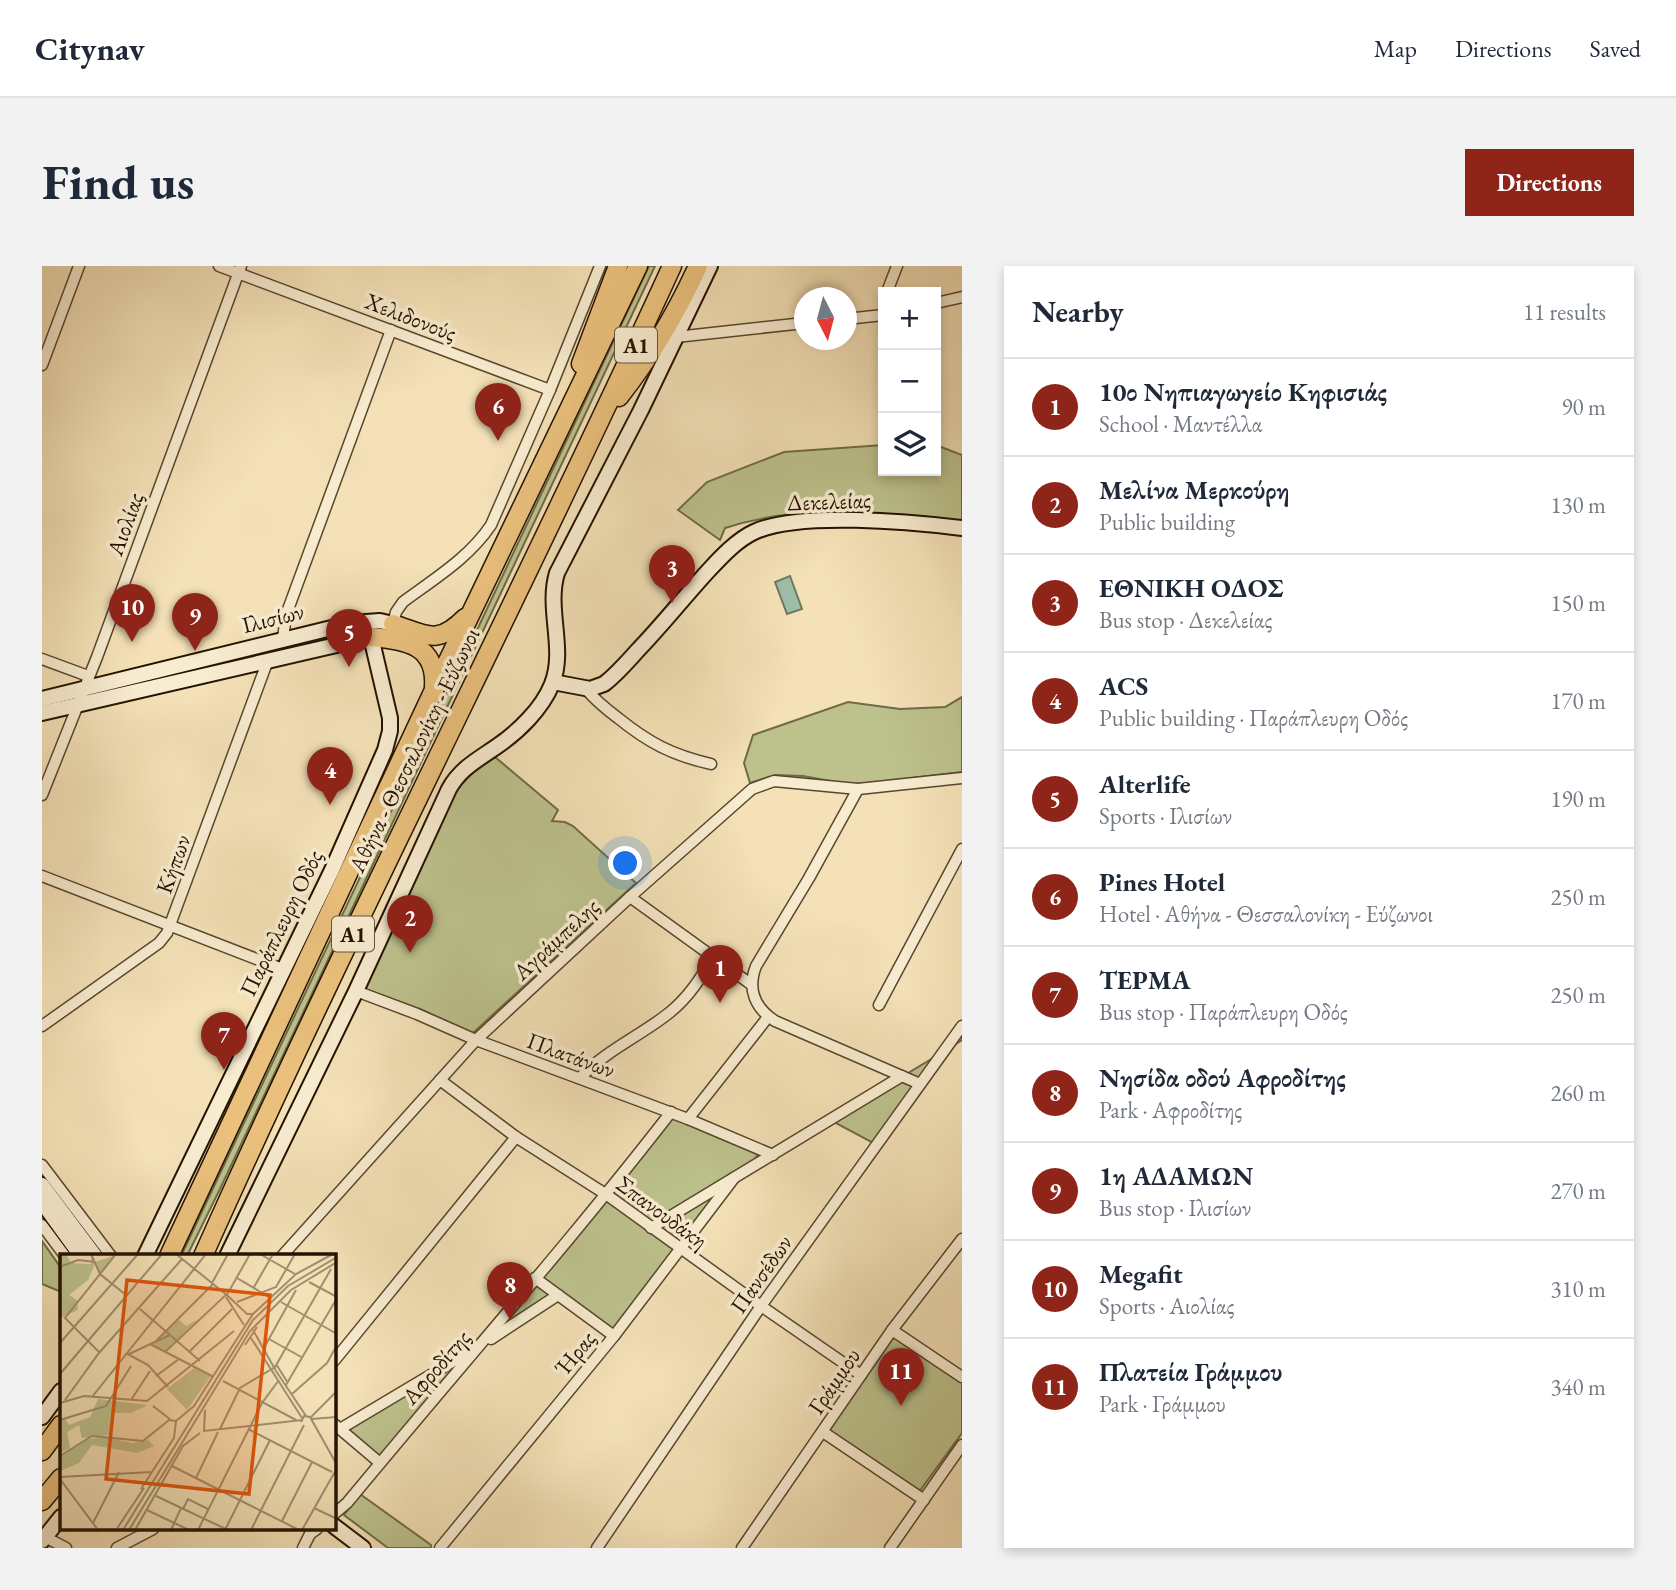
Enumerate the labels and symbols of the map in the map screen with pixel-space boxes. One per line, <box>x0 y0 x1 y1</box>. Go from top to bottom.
street label: Χελιδονούς <box>360 286 461 348</box>
north arrow <box>794 287 857 350</box>
road number: Α1 <box>615 328 657 362</box>
pin: 6 <box>475 383 521 441</box>
street label: Δεκελείας <box>787 485 872 517</box>
street label: Αιολίας <box>99 488 150 561</box>
pin: 3 <box>649 545 695 603</box>
pin: 10 <box>109 584 155 642</box>
pin: 9 <box>172 593 218 651</box>
street label: Ιλισίων <box>239 596 307 640</box>
pin: 5 <box>326 609 372 667</box>
street label: Αθήνα - Θεσσαλονίκη - Εύζωνοι <box>341 623 486 878</box>
pin: 4 <box>307 747 353 805</box>
street label: Κήπων <box>149 830 197 898</box>
street label: Παράπλευρη Οδός <box>233 845 329 1001</box>
your location <box>608 846 642 880</box>
street label: Αγράμπελης <box>506 891 606 987</box>
pin: 2 <box>387 895 433 953</box>
road number: Α1 <box>332 916 374 952</box>
pin: 1 <box>697 945 743 1003</box>
pin: 7 <box>201 1012 247 1070</box>
street label: Πλατάνων <box>523 1025 619 1085</box>
street label: Σπανουδάκη <box>610 1169 714 1255</box>
street label: Πανσέδων <box>723 1229 799 1319</box>
inset map <box>60 1254 336 1530</box>
pin: 8 <box>487 1262 533 1320</box>
street label: Αφροδίτης <box>394 1323 477 1412</box>
street label: Ήρας <box>548 1324 602 1382</box>
street label: Γράμμου <box>801 1342 867 1420</box>
pin: 11 <box>878 1348 924 1406</box>

